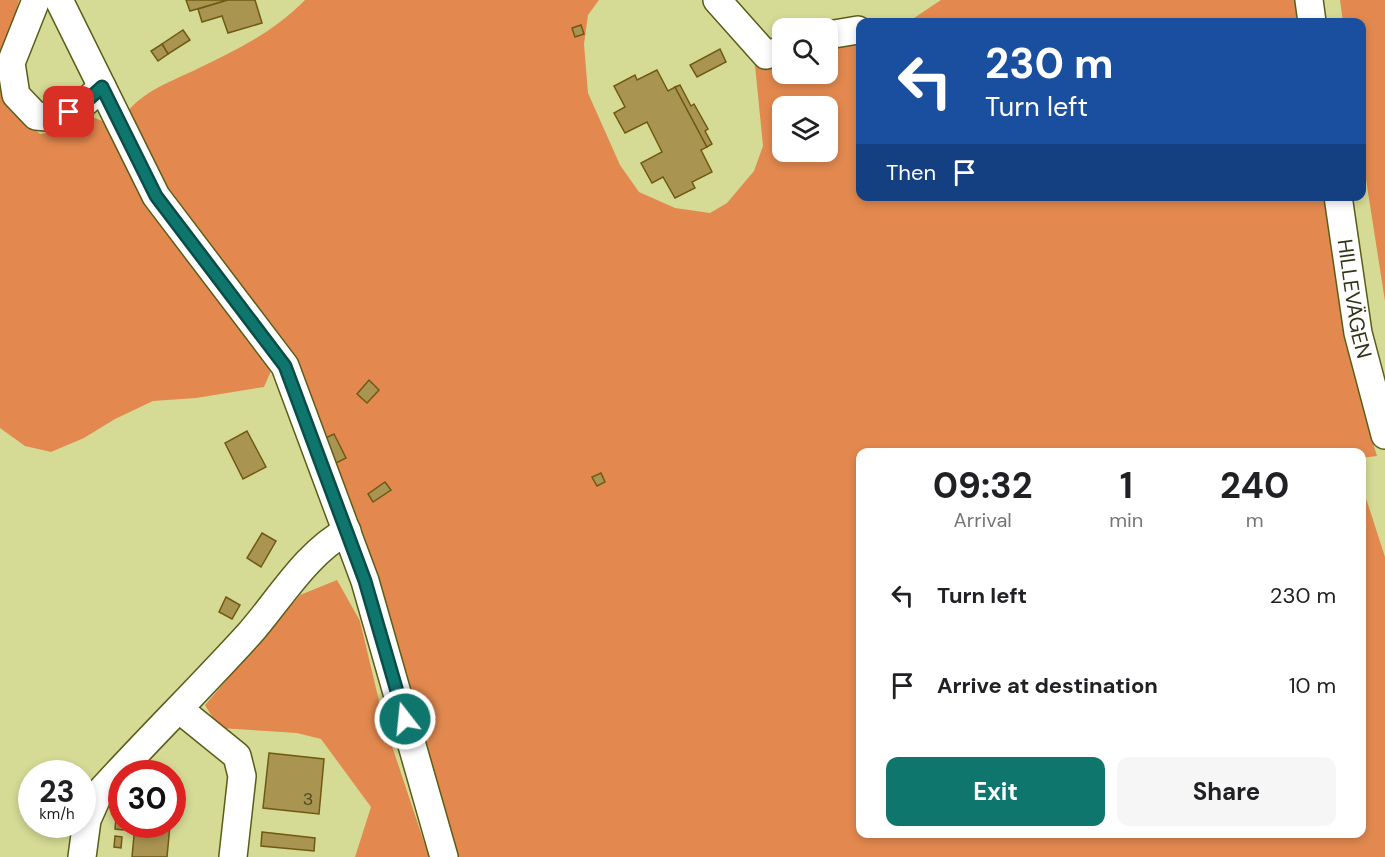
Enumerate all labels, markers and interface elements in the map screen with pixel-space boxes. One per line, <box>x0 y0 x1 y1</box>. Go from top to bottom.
map controls <box>772 18 838 162</box>
button: search <box>772 18 838 84</box>
text: 230 m <box>985 36 1114 91</box>
icon: left <box>886 42 964 120</box>
pin <box>43 86 94 137</box>
text: Turn left <box>985 89 1088 124</box>
icon: arrive <box>52 95 85 128</box>
button: layers <box>772 96 838 162</box>
icon: arrive <box>948 156 981 189</box>
text: Then <box>886 158 936 187</box>
street label: HILLEVÄGEN <box>1330 237 1378 362</box>
text: 09:32 <box>933 462 1033 509</box>
text: 1 <box>1120 462 1133 509</box>
text: 240 <box>1220 462 1289 509</box>
text: Arrival <box>953 507 1012 533</box>
text: min <box>1109 507 1143 533</box>
text: m <box>1246 507 1264 533</box>
icon: left <box>886 579 919 612</box>
text: Turn left <box>937 581 1027 610</box>
text: 230 m <box>1270 581 1336 610</box>
icon: arrive <box>886 669 919 702</box>
text: Arrive at destination <box>937 671 1158 700</box>
text: 10 m <box>1289 671 1336 700</box>
position arrow <box>373 687 437 751</box>
button: Exit <box>886 757 1105 826</box>
button: Share <box>1117 757 1336 826</box>
speed limit sign: 30 <box>108 760 186 838</box>
text: 23 <box>39 772 75 811</box>
house number: 3 <box>303 787 313 811</box>
text: km/h <box>39 804 75 824</box>

